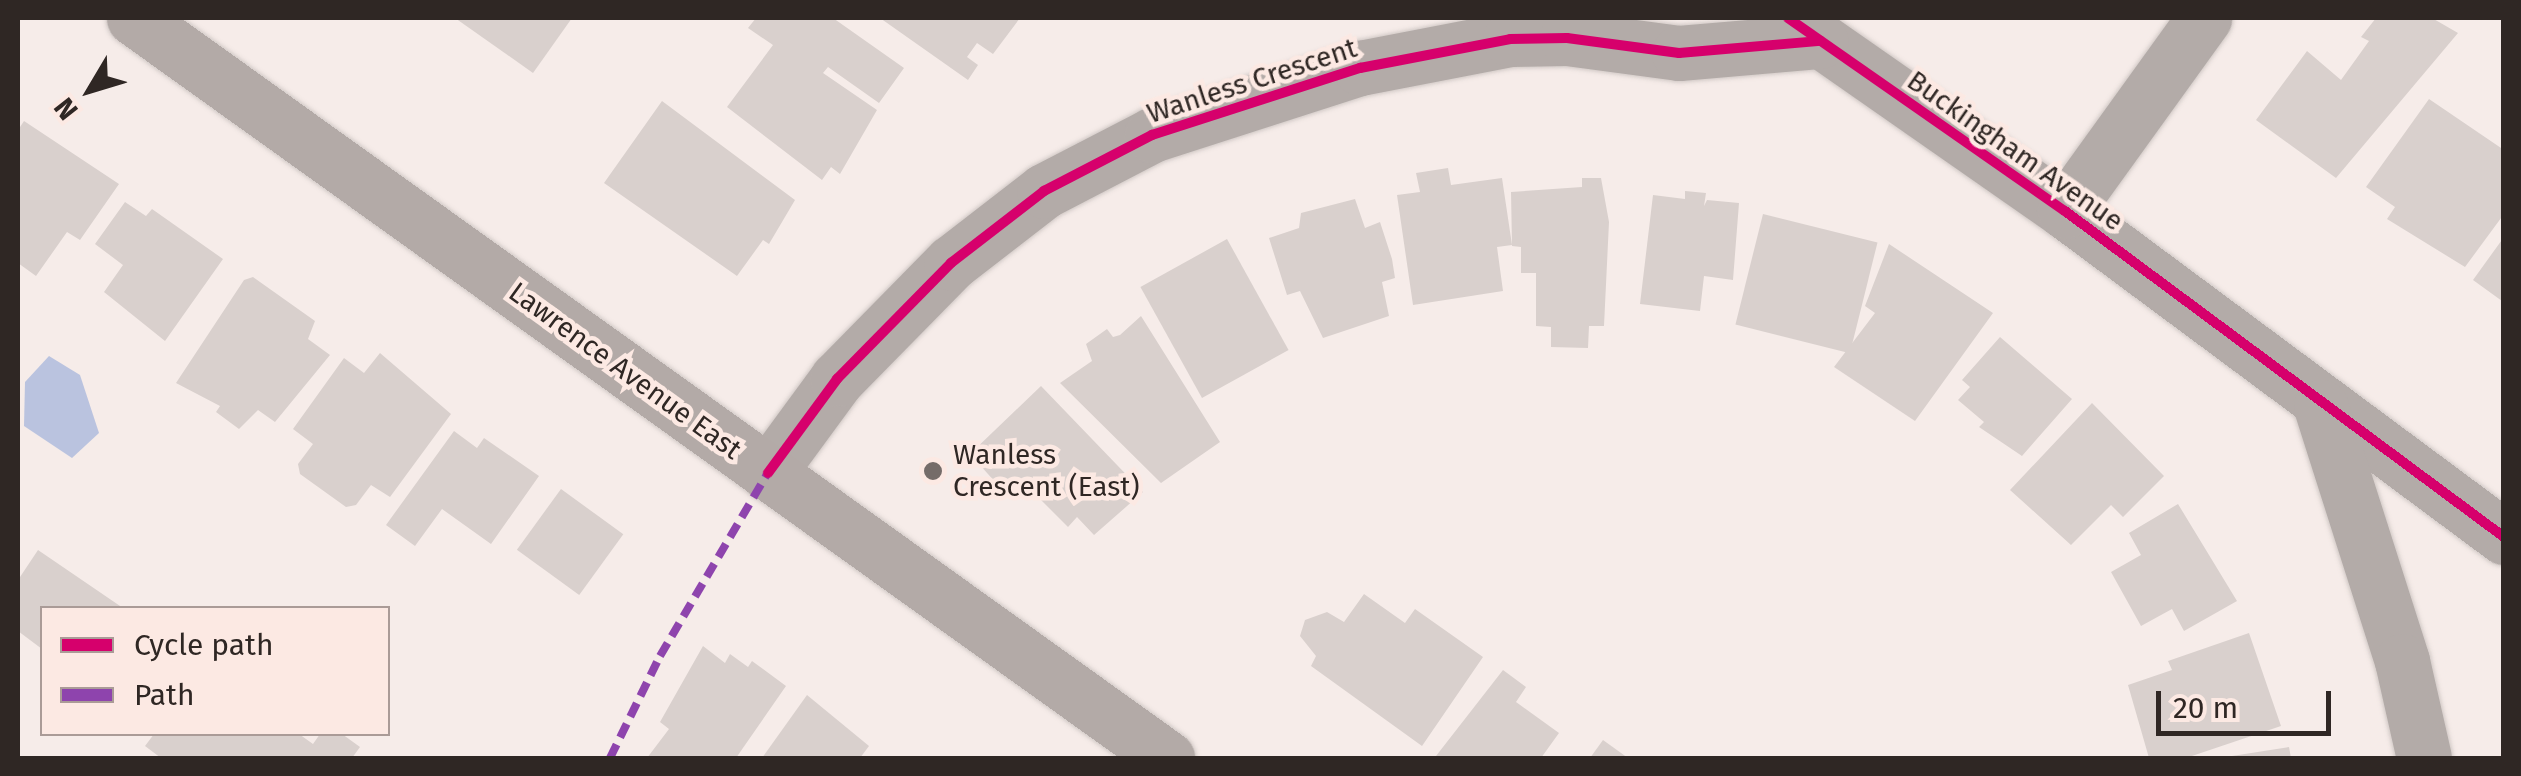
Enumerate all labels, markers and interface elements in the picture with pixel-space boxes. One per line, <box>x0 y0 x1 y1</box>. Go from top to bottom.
street label: Wanless Crescent <box>1143 31 1361 131</box>
north arrow <box>40 40 140 140</box>
street label: Buckingham Avenue <box>1901 64 2129 238</box>
text: N <box>47 91 85 126</box>
street label: Lawrence Avenue East <box>502 275 748 467</box>
place label: Wanless Crescent (East) <box>953 438 1140 504</box>
marker: Wanless Crescent (East) <box>922 460 944 482</box>
legend <box>40 606 390 736</box>
text: Cycle path <box>134 627 273 663</box>
scale bar <box>2161 671 2336 733</box>
text: Path <box>134 677 195 713</box>
text: 20 m <box>2173 690 2238 726</box>

